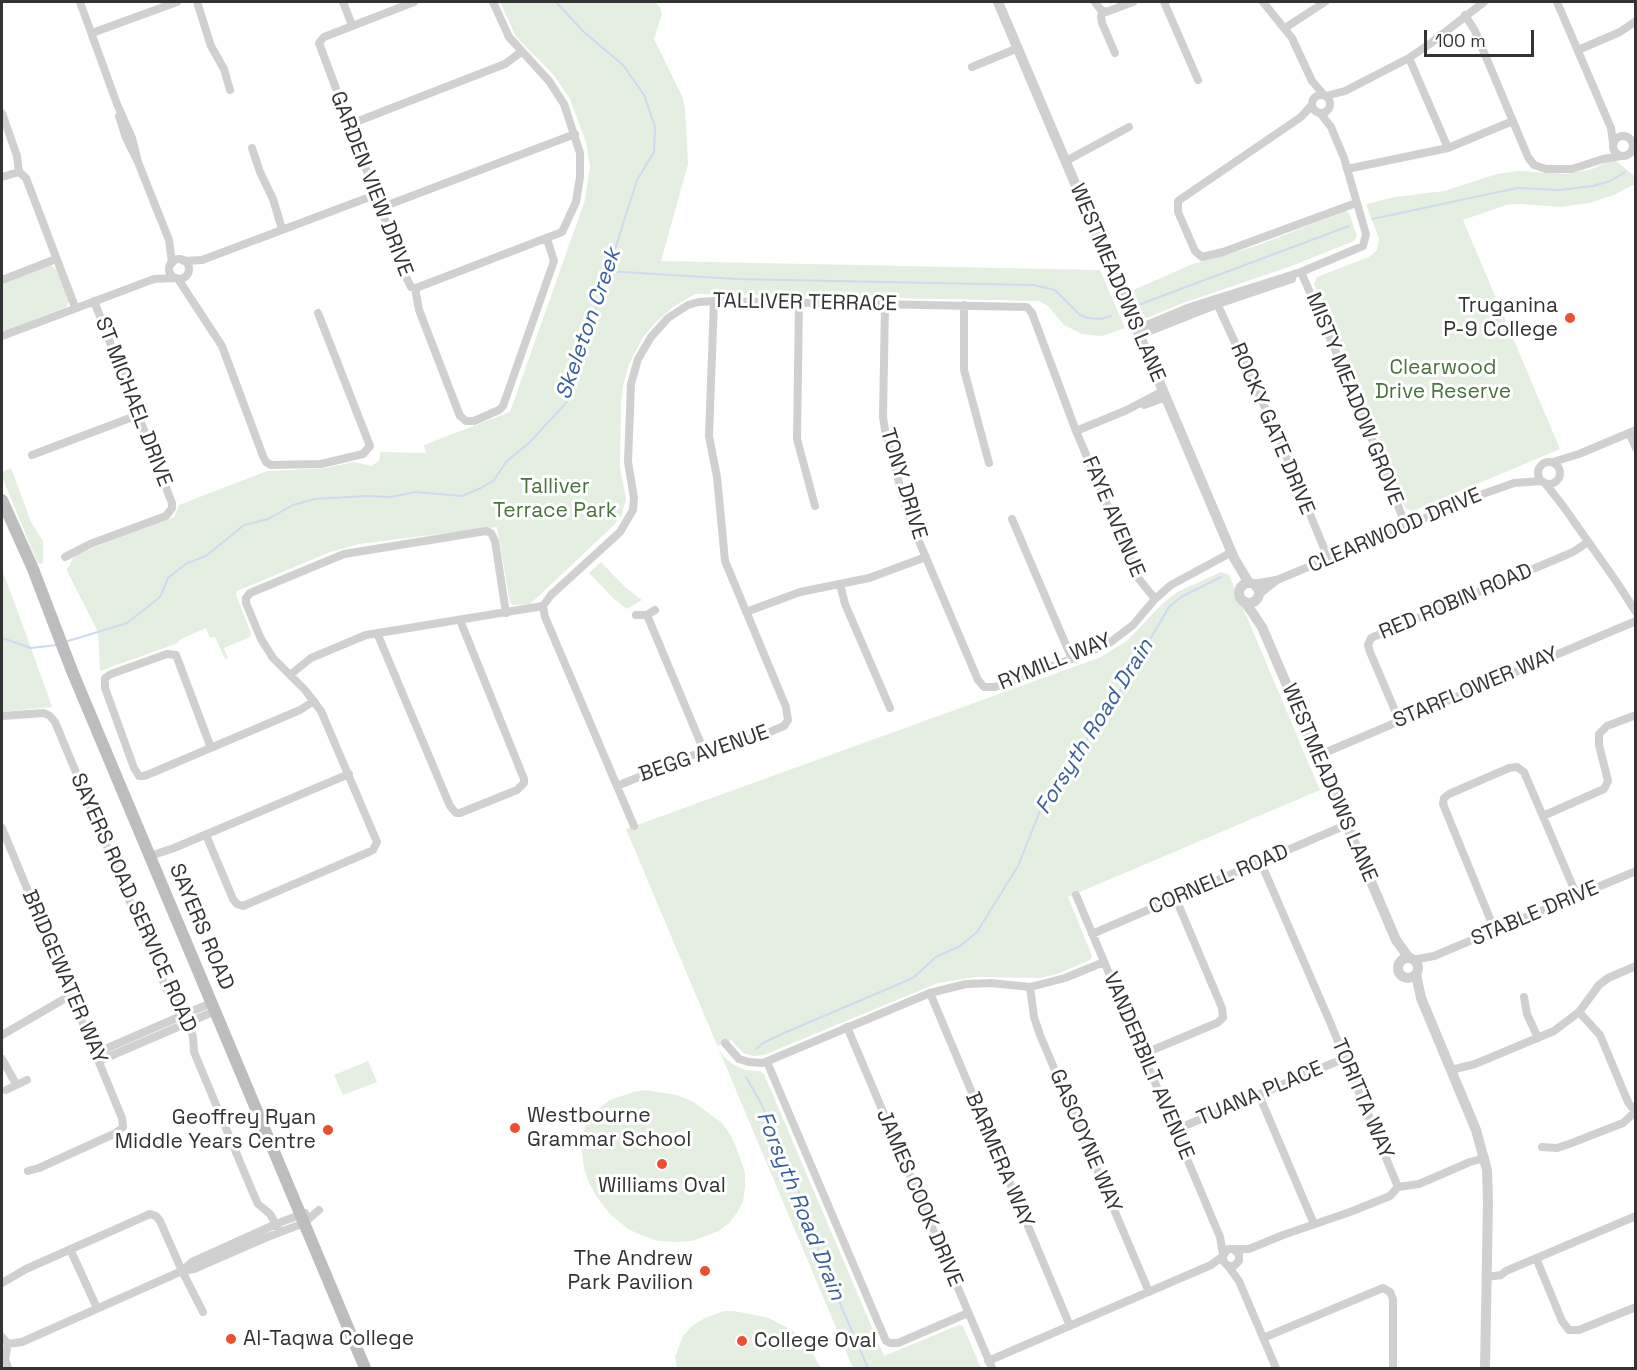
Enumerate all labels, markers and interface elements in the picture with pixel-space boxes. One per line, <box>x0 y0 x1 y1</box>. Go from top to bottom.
scale bar <box>1427 18 1536 56</box>
text: 100 m <box>1435 29 1486 52</box>
street label: GARDEN VIEW DRIVE <box>324 88 418 280</box>
street label: WESTMEADOWS LANE <box>1064 180 1170 386</box>
water label: Skeleton Creek <box>551 245 627 403</box>
street label: TALLIVER TERRACE <box>713 289 897 317</box>
street label: MISTY MEADOW GROVE <box>1300 289 1408 509</box>
place label: Truganina P-9 College <box>1443 293 1558 343</box>
marker: Truganina P-9 College <box>1563 311 1577 325</box>
street label: ST MICHAEL DRIVE <box>89 314 177 490</box>
street label: ROCKY GATE DRIVE <box>1224 339 1320 519</box>
park label: Clearwood Drive Reserve <box>1375 355 1511 405</box>
street label: TONY DRIVE <box>874 425 932 543</box>
street label: FAYE AVENUE <box>1076 453 1150 581</box>
park label: Talliver Terrace Park <box>493 474 617 524</box>
street label: CLEARWOOD DRIVE <box>1305 483 1485 579</box>
street label: RED ROBIN ROAD <box>1376 558 1536 646</box>
street label: RYMILL WAY <box>995 628 1115 696</box>
water label: Forsyth Road Drain <box>1030 635 1160 819</box>
street label: STARFLOWER WAY <box>1390 642 1562 734</box>
street label: WESTMEADOWS LANE <box>1276 680 1382 886</box>
street label: BEGG AVENUE <box>636 720 772 788</box>
street label: SAYERS ROAD SERVICE ROAD <box>64 770 202 1036</box>
street label: CORNELL ROAD <box>1145 839 1293 921</box>
street label: SAYERS ROAD <box>163 860 239 994</box>
street label: STABLE DRIVE <box>1468 876 1602 952</box>
street label: BRIDGEWATER WAY <box>16 886 112 1068</box>
street label: VANDERBILT AVENUE <box>1097 969 1199 1163</box>
street label: TORITTA WAY <box>1325 1035 1399 1163</box>
street label: TUANA PLACE <box>1193 1056 1327 1132</box>
street label: GASCOYNE WAY <box>1043 1066 1127 1216</box>
street label: BARMERA WAY <box>959 1089 1039 1231</box>
place label: Westbourne Grammar School <box>527 1103 691 1153</box>
place label: Geoffrey Ryan Middle Years Centre <box>115 1105 316 1155</box>
street label: JAMES COOK DRIVE <box>870 1106 968 1290</box>
water label: Forsyth Road Drain <box>750 1108 850 1304</box>
marker: Westbourne Grammar School <box>508 1121 522 1135</box>
marker: Geoffrey Ryan Middle Years Centre <box>321 1123 335 1137</box>
marker: Williams Oval <box>655 1157 669 1171</box>
place label: Williams Oval <box>598 1173 726 1199</box>
place label: The Andrew Park Pavilion <box>567 1246 693 1296</box>
marker: The Andrew Park Pavilion <box>698 1264 712 1278</box>
place label: Al-Taqwa College <box>243 1326 414 1352</box>
place label: College Oval <box>754 1328 877 1354</box>
marker: Al-Taqwa College <box>224 1332 238 1346</box>
marker: College Oval <box>735 1334 749 1348</box>

